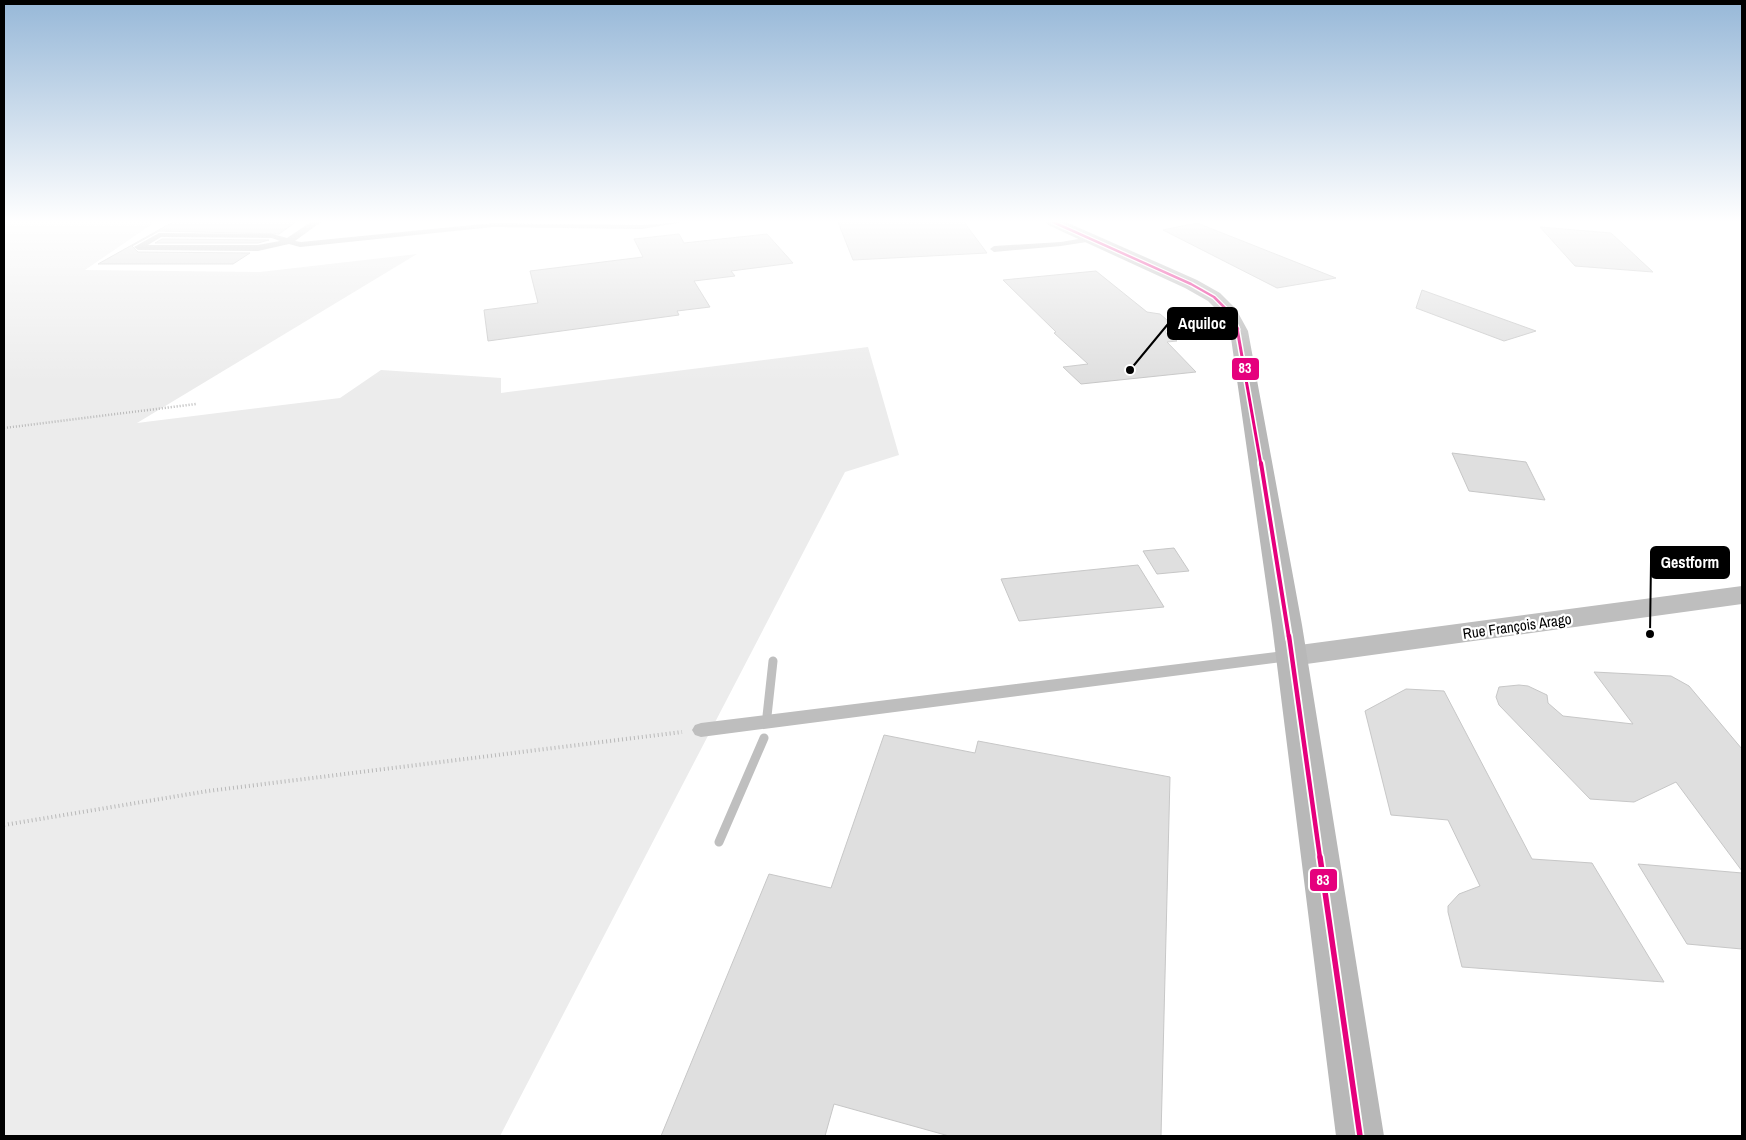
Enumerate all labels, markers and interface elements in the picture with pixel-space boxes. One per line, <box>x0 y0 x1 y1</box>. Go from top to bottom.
callout: Aquiloc <box>1168 308 1237 339</box>
text: Aquiloc <box>1178 312 1226 334</box>
line badge: 83 <box>1231 357 1260 381</box>
text: 83 <box>1239 359 1251 377</box>
callout: Gestform <box>1651 547 1729 578</box>
text: Gestform <box>1661 551 1719 573</box>
street label: Rue François Arago <box>1461 608 1573 644</box>
line badge: 83 <box>1309 868 1338 892</box>
text: 83 <box>1317 871 1329 889</box>

